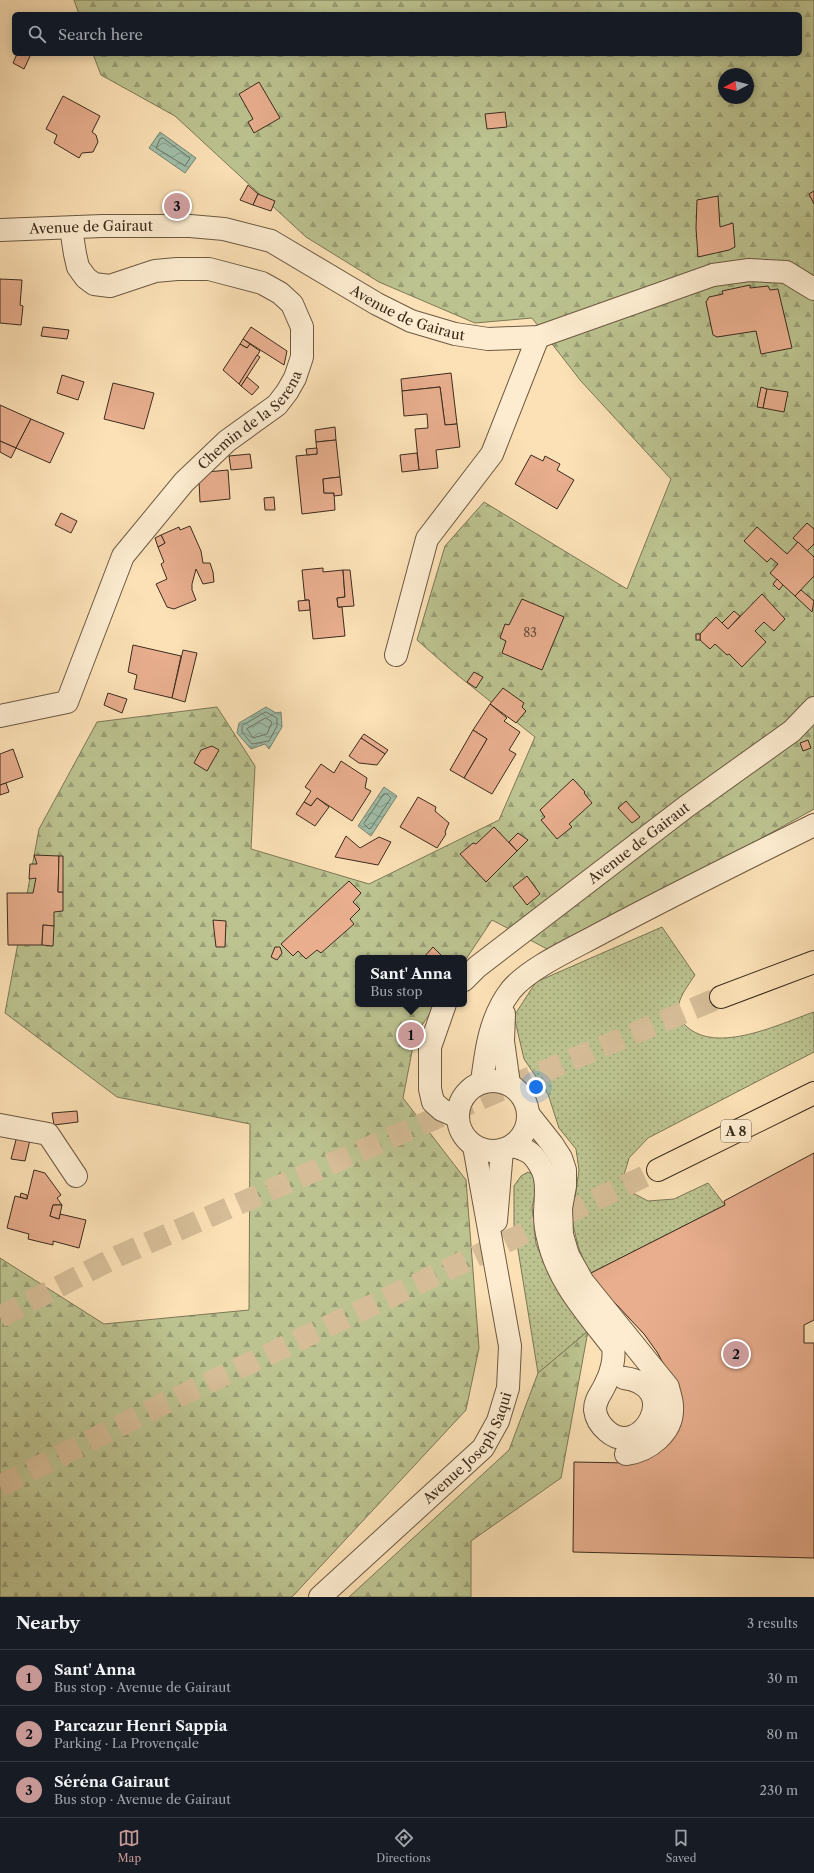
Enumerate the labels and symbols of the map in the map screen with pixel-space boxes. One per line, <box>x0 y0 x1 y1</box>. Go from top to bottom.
north arrow <box>718 68 754 104</box>
pin: 3 <box>164 191 190 221</box>
street label: Avenue de Gairaut <box>28 217 153 238</box>
street label: Avenue de Gairaut <box>346 281 466 344</box>
street label: Chemin de la Serena <box>194 368 306 473</box>
house number: 83 <box>523 625 537 640</box>
street label: Avenue de Gairaut <box>583 798 693 888</box>
pin: 1 <box>398 1020 424 1050</box>
your location <box>526 1077 546 1097</box>
road number: A 8 <box>721 1120 751 1142</box>
pin: 2 <box>723 1339 749 1369</box>
street label: Avenue Joseph Saqui <box>418 1390 515 1508</box>

